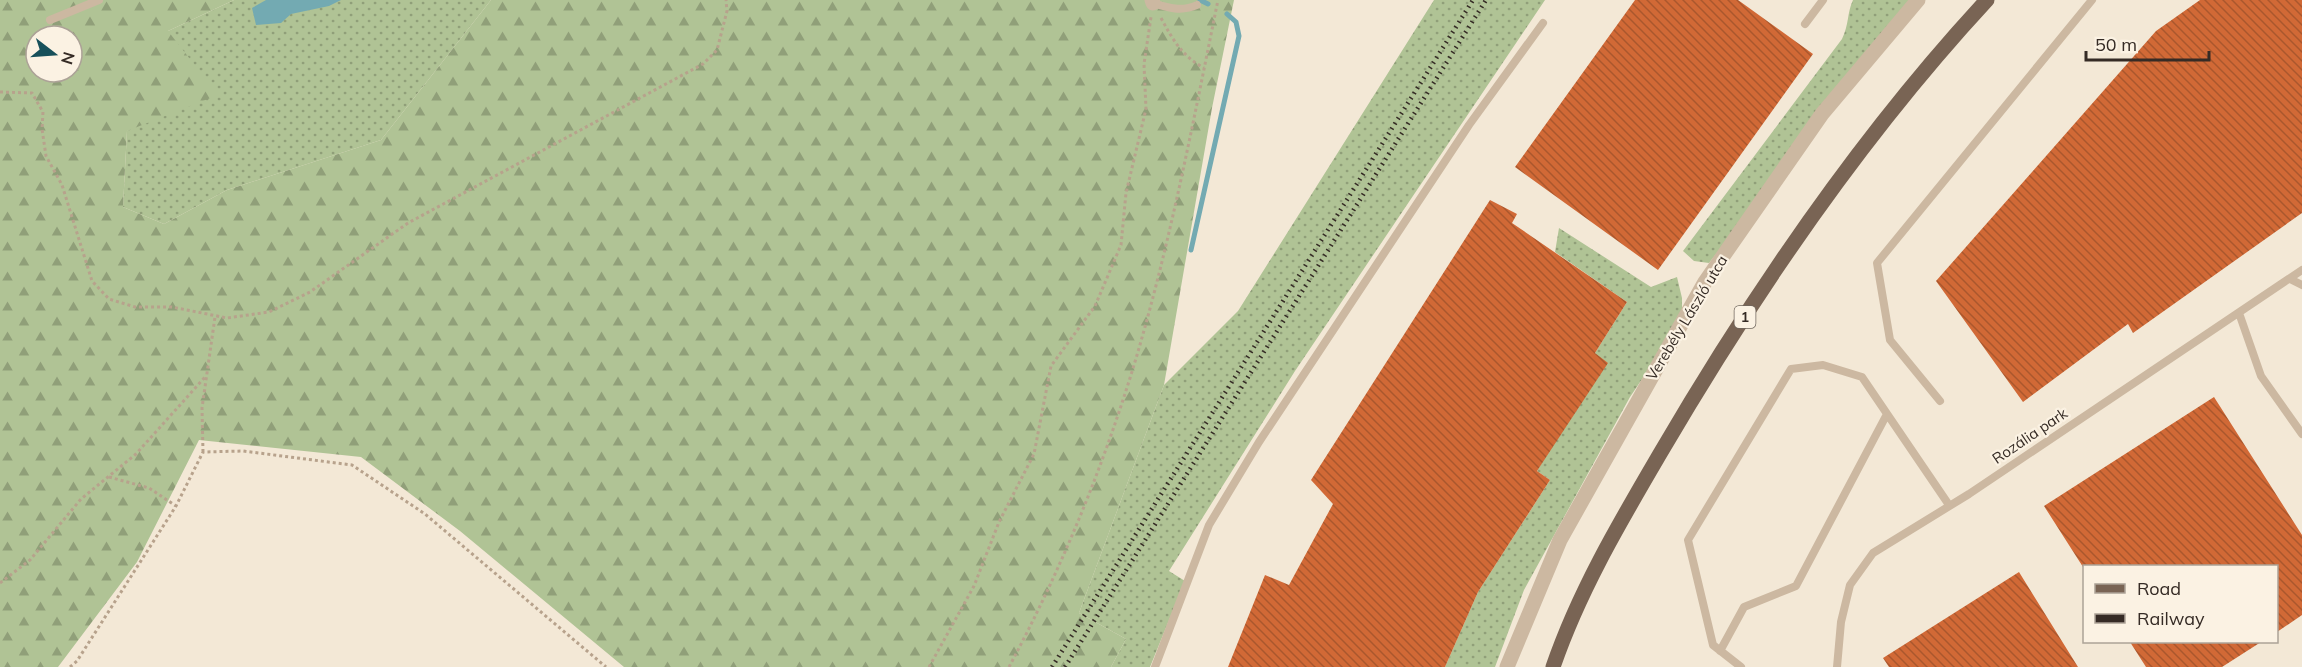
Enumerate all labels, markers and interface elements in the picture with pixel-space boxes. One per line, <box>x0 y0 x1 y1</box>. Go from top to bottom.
north arrow <box>24 24 84 84</box>
scale bar <box>2086 24 2209 62</box>
text: 50 m <box>2095 33 2137 56</box>
text: N <box>57 50 80 67</box>
street label: Verebély László utca <box>1642 252 1731 384</box>
road number: 1 <box>1734 306 1756 328</box>
street label: Rozália park <box>1988 403 2071 468</box>
legend <box>2083 565 2278 643</box>
text: Road <box>2137 577 2181 600</box>
text: Railway <box>2137 607 2205 630</box>

